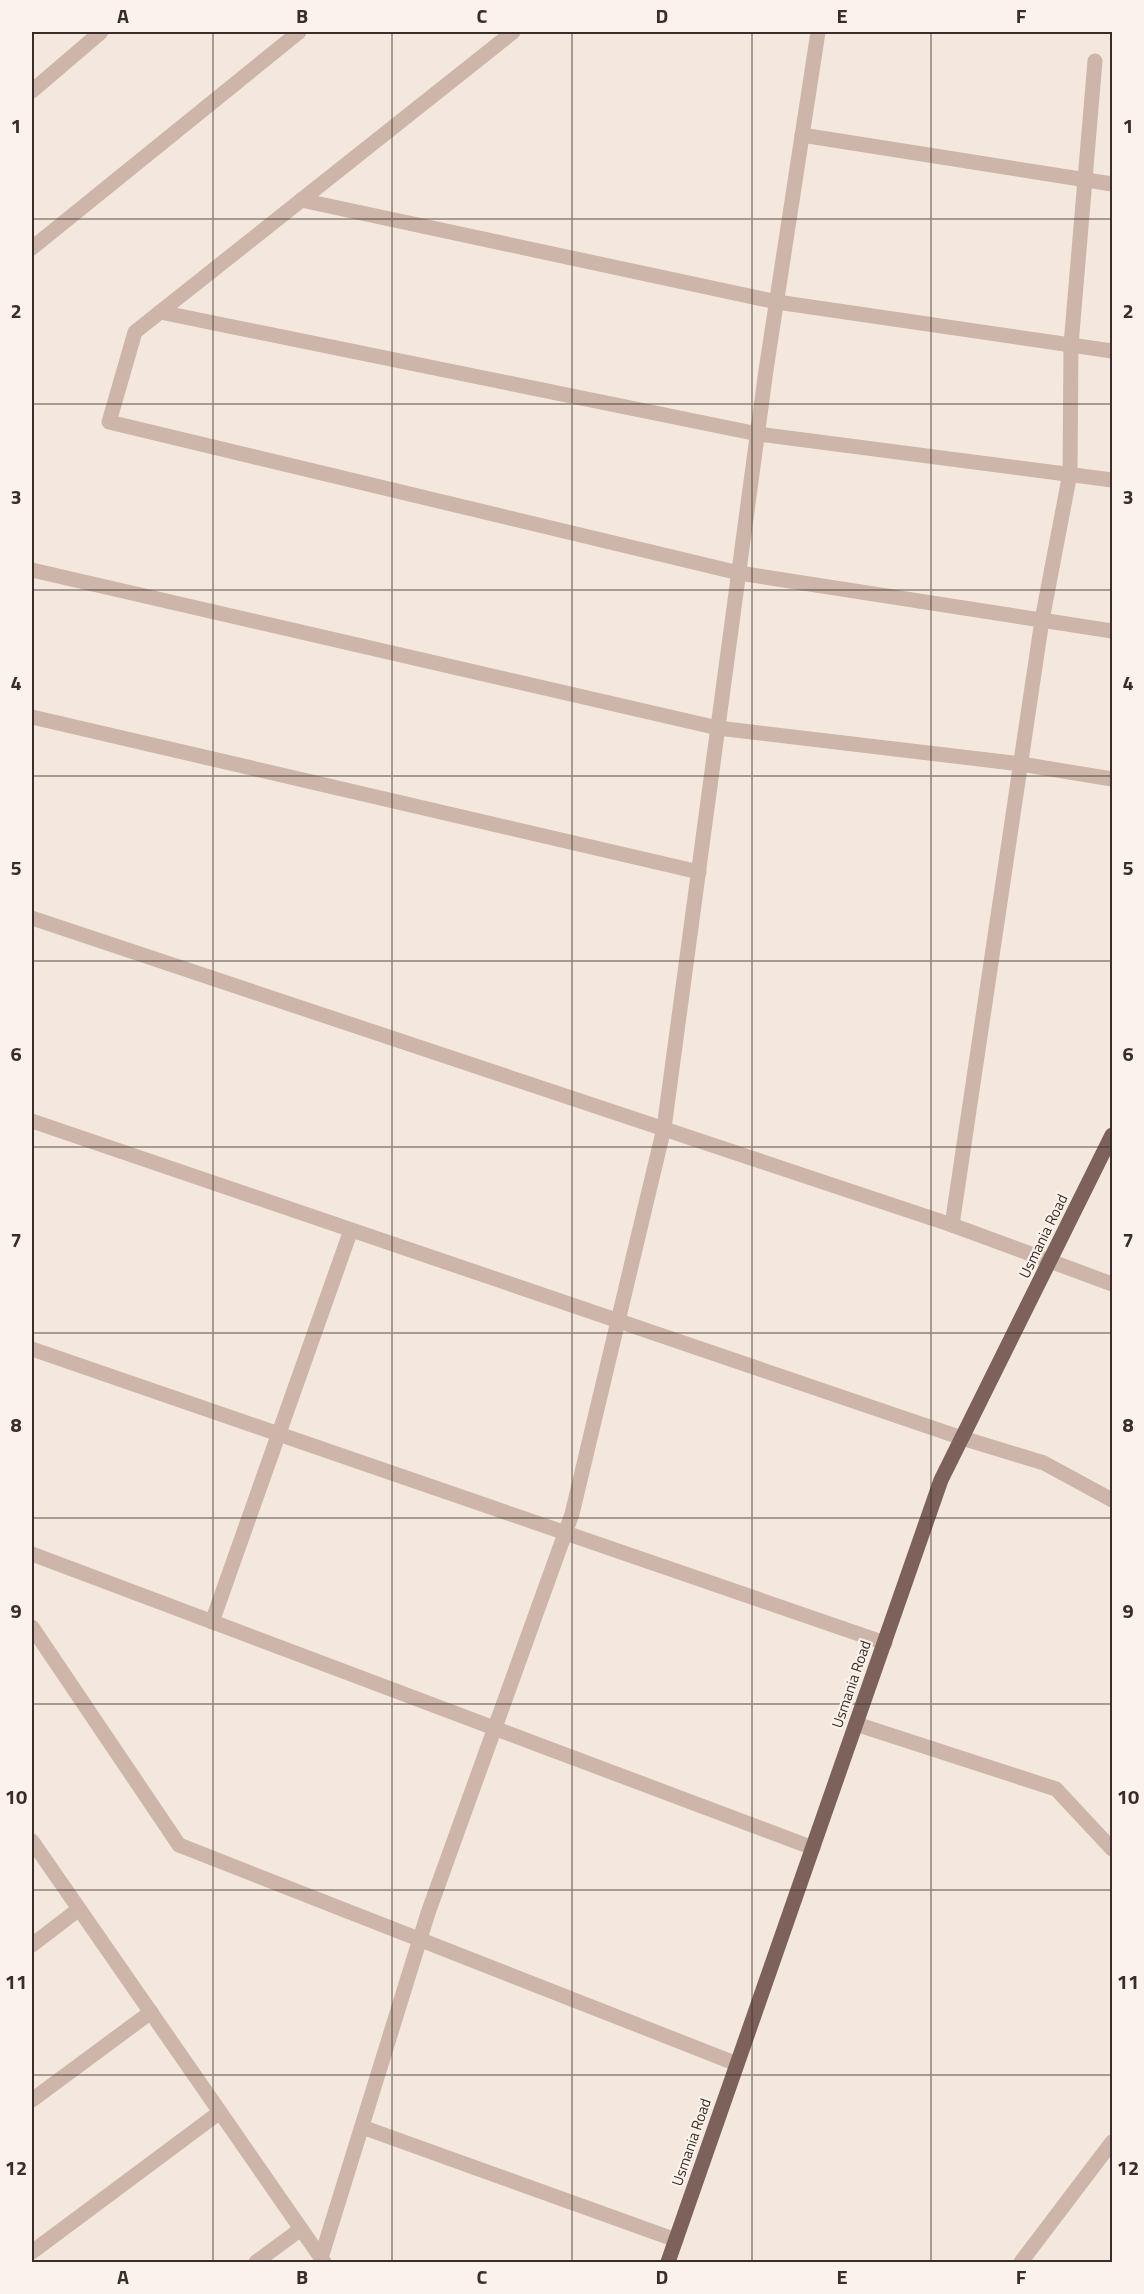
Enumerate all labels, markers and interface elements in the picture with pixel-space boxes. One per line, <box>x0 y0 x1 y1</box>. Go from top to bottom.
text: A <box>117 0 129 31</box>
text: B <box>296 0 308 31</box>
text: C <box>477 0 488 31</box>
text: D <box>656 0 668 31</box>
text: E <box>836 0 848 31</box>
text: F <box>1016 0 1027 31</box>
text: 1 <box>10 110 22 141</box>
text: 1 <box>1122 110 1134 141</box>
text: 2 <box>10 295 22 326</box>
text: 2 <box>1122 295 1134 326</box>
text: 3 <box>10 481 22 512</box>
text: 3 <box>1122 481 1134 512</box>
text: 4 <box>10 667 22 698</box>
text: 4 <box>1122 667 1134 698</box>
text: 5 <box>10 852 22 883</box>
text: 5 <box>1122 852 1134 883</box>
text: 6 <box>10 1038 22 1069</box>
text: 6 <box>1122 1038 1134 1069</box>
street label: Usmania Road <box>1013 1190 1073 1282</box>
text: 7 <box>10 1224 22 1255</box>
text: 7 <box>1122 1224 1134 1255</box>
text: 8 <box>10 1409 22 1440</box>
text: 8 <box>1122 1409 1134 1440</box>
text: 9 <box>10 1595 22 1626</box>
text: 9 <box>1122 1595 1134 1626</box>
street label: Usmania Road <box>825 1637 877 1731</box>
text: 10 <box>5 1781 27 1812</box>
text: 10 <box>1117 1781 1139 1812</box>
text: 11 <box>5 1966 27 1997</box>
text: 11 <box>1117 1966 1139 1997</box>
street label: Usmania Road <box>665 2095 717 2189</box>
text: 12 <box>5 2152 27 2183</box>
text: 12 <box>1117 2152 1139 2183</box>
text: A <box>117 2261 129 2292</box>
text: B <box>296 2261 308 2292</box>
text: C <box>477 2261 488 2292</box>
text: D <box>656 2261 668 2292</box>
text: E <box>836 2261 848 2292</box>
text: F <box>1016 2261 1027 2292</box>

